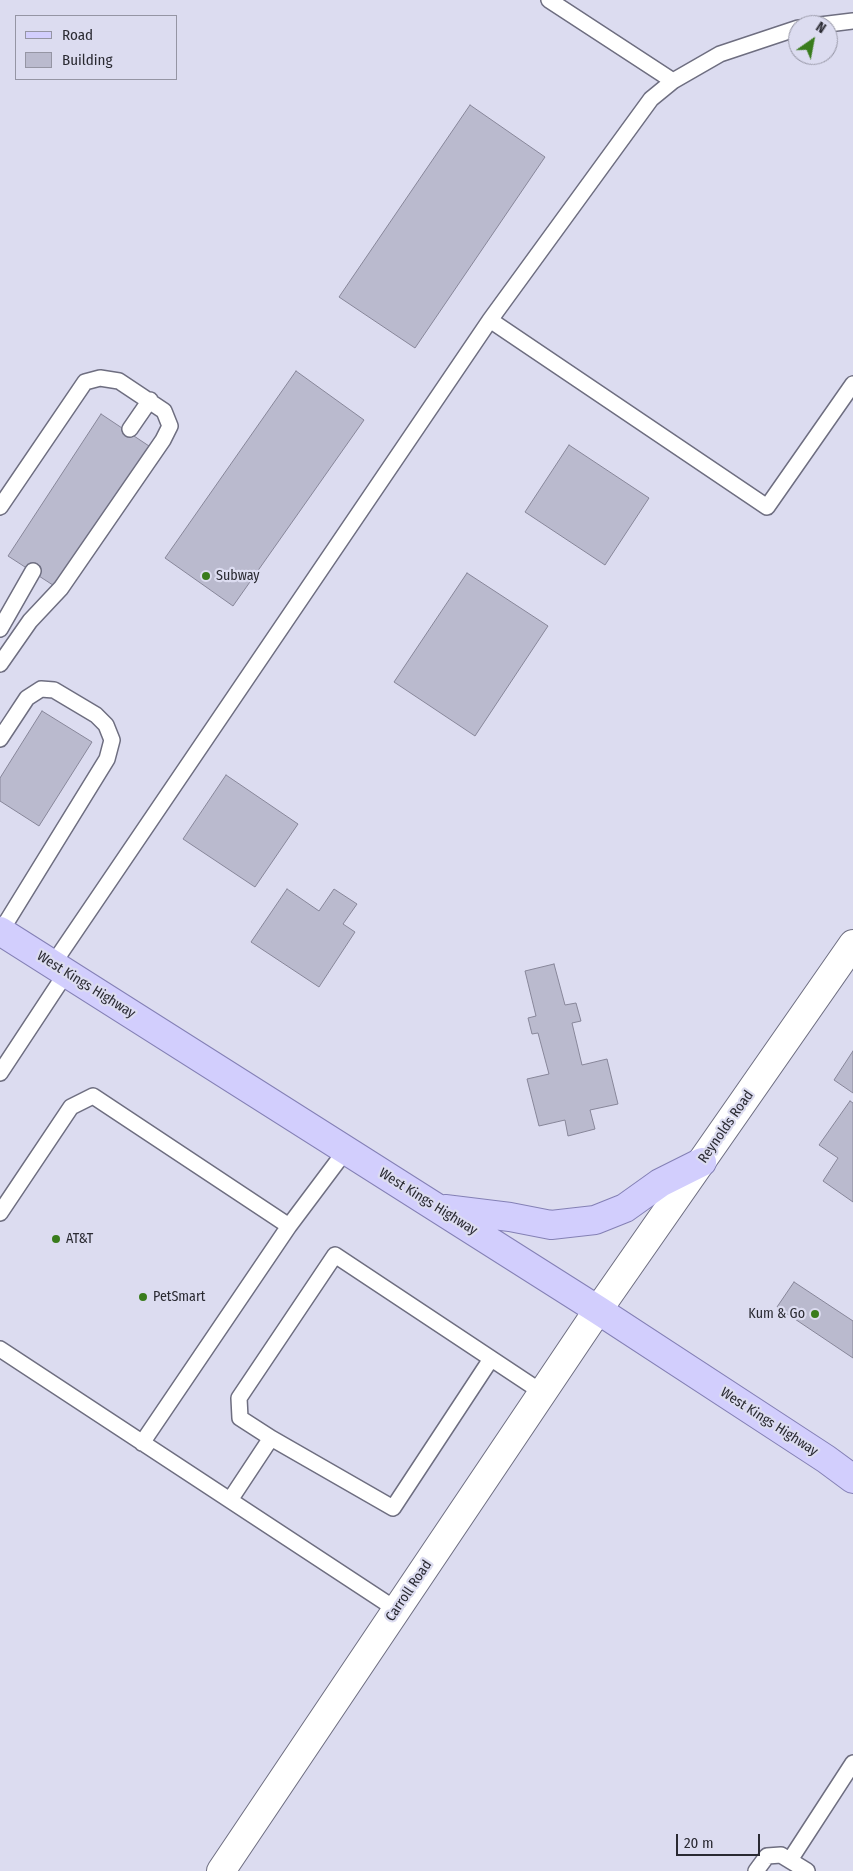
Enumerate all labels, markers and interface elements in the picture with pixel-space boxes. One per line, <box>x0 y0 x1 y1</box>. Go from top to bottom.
legend <box>15 15 178 80</box>
north arrow <box>788 15 838 65</box>
text: N <box>813 18 829 37</box>
text: Road <box>62 26 93 44</box>
text: Building <box>62 51 113 69</box>
place label: Subway <box>216 568 260 584</box>
marker: Subway <box>200 570 212 582</box>
street label: West Kings Highway <box>34 948 138 1022</box>
street label: Reynolds Road <box>695 1087 757 1167</box>
street label: West Kings Highway <box>376 1165 480 1239</box>
place label: AT&T <box>66 1231 93 1247</box>
marker: AT&T <box>50 1233 62 1245</box>
place label: PetSmart <box>153 1289 205 1305</box>
marker: PetSmart <box>137 1291 149 1303</box>
place label: Kum & Go <box>748 1306 805 1322</box>
marker: Kum & Go <box>809 1308 821 1320</box>
street label: West Kings Highway <box>717 1384 821 1460</box>
street label: Carroll Road <box>382 1557 436 1625</box>
scale bar <box>678 1824 762 1856</box>
text: 20 m <box>684 1834 714 1852</box>

